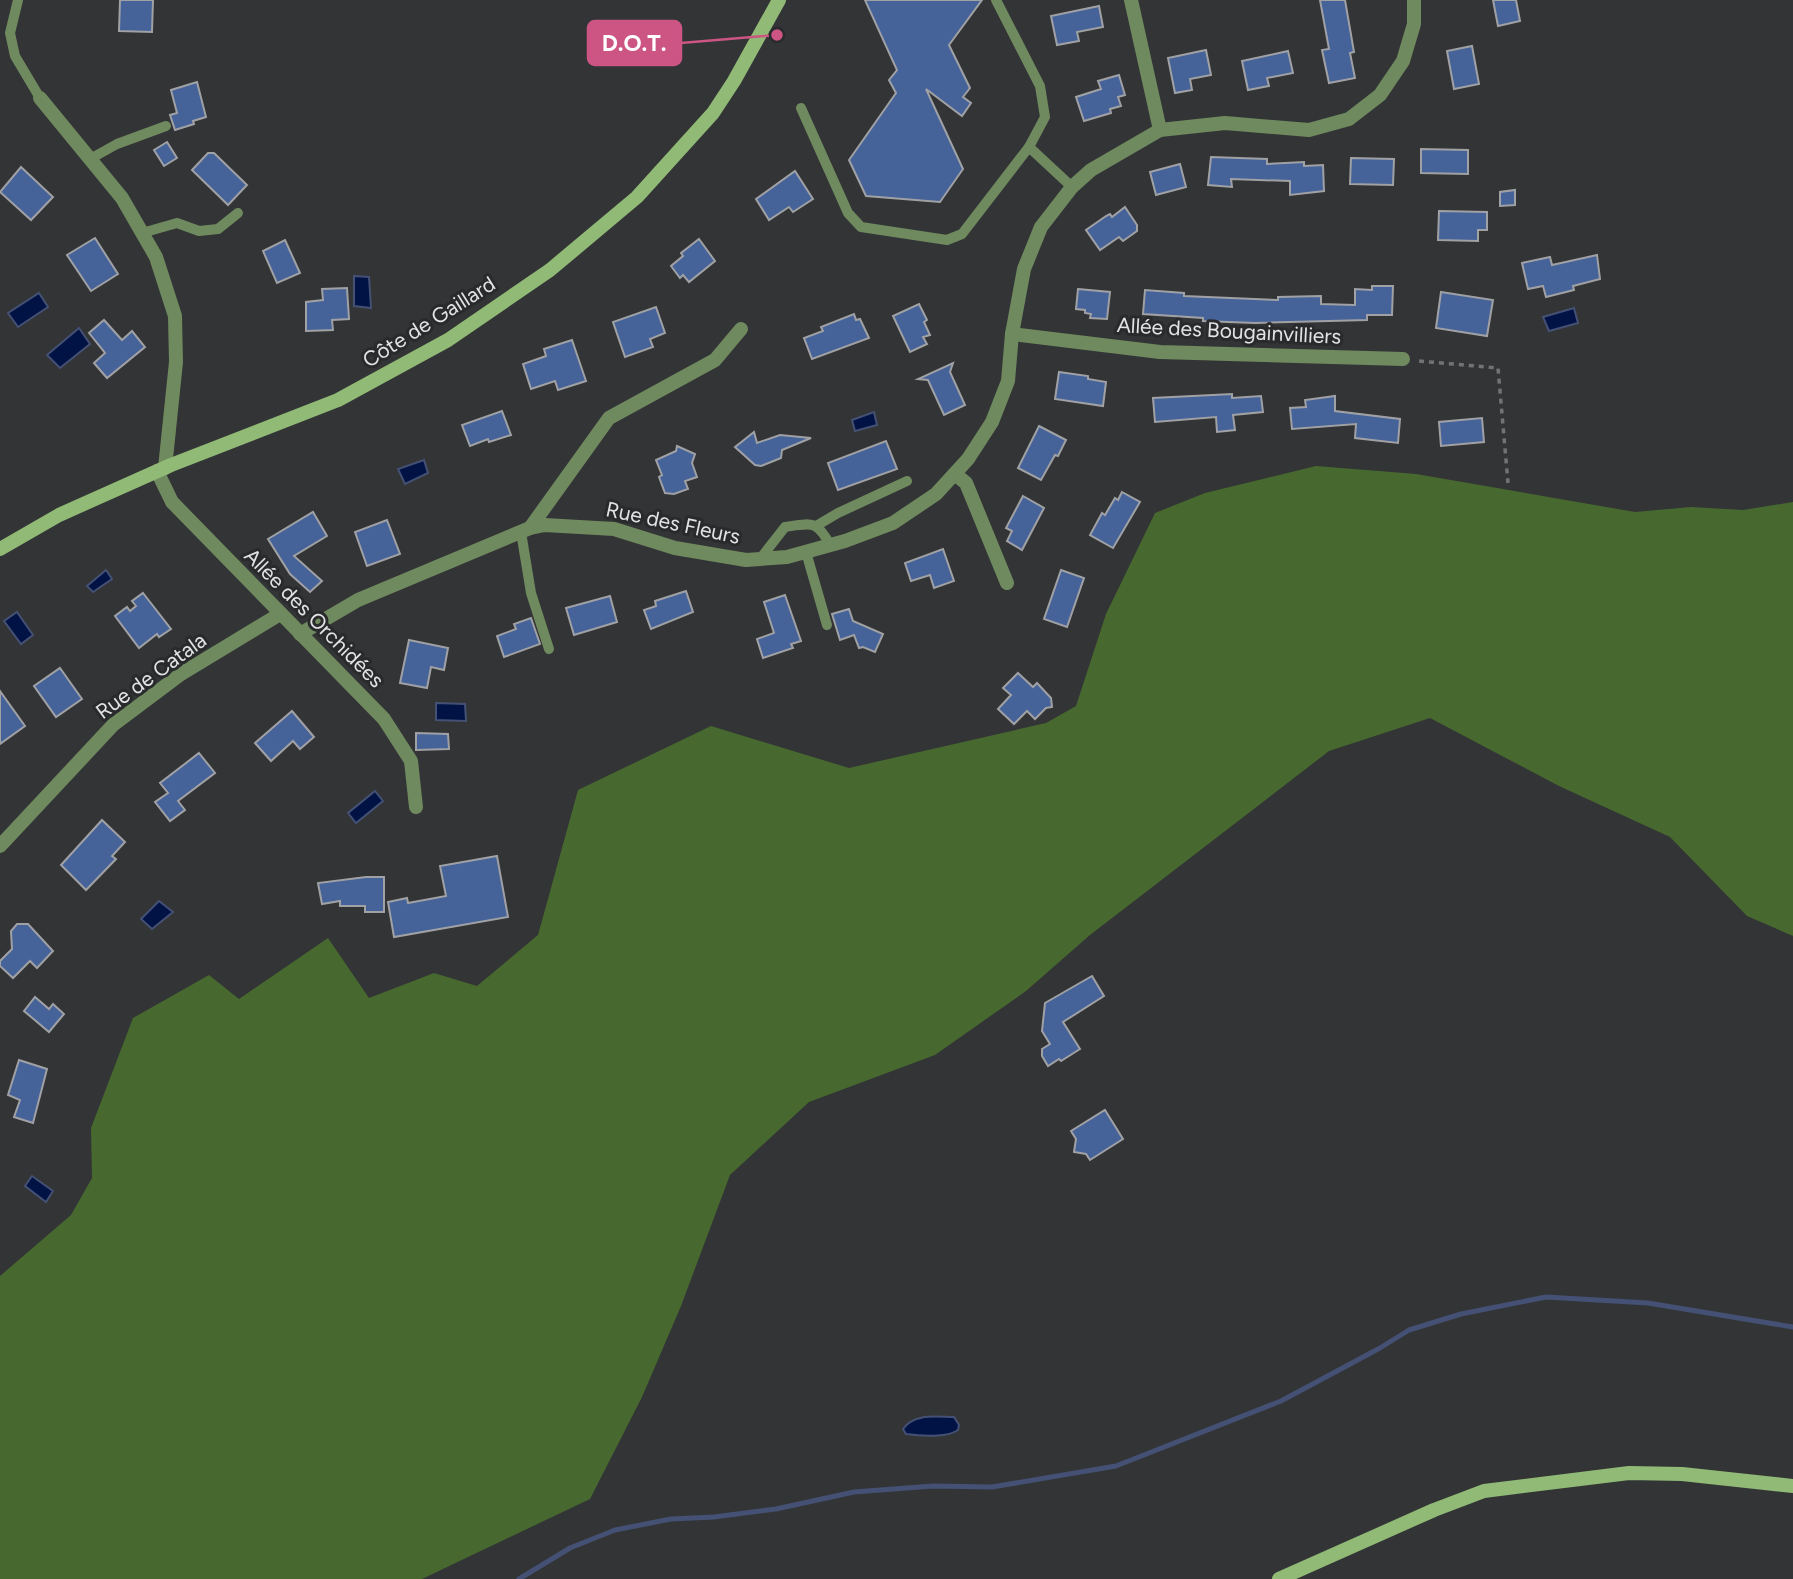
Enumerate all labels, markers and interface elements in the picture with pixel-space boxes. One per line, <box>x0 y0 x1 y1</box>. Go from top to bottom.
callout: D.O.T. <box>588 21 681 65</box>
text: D.O.T. <box>602 29 666 57</box>
street label: Côte de Gaillard <box>358 271 500 372</box>
street label: Allée des Bougainvilliers <box>1116 312 1342 349</box>
street label: Rue des Fleurs <box>604 496 742 549</box>
street label: Allée des Orchidées <box>239 543 389 693</box>
street label: Rue de Catala <box>91 627 211 724</box>

